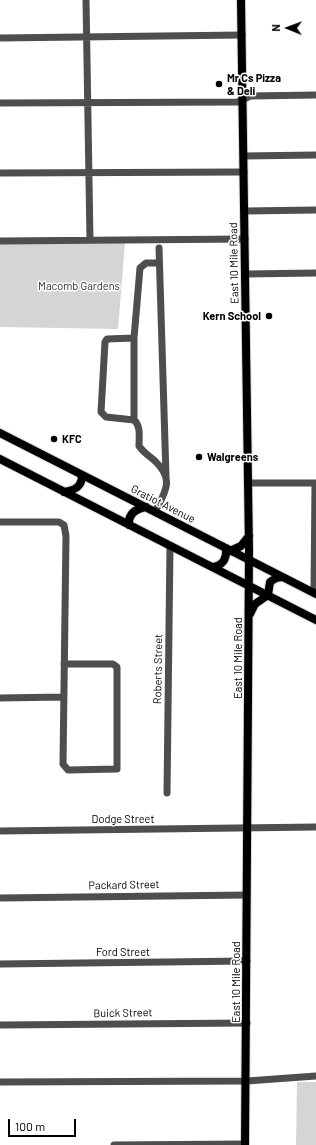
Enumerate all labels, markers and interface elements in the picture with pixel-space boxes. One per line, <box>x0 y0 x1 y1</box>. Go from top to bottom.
north arrow <box>268 8 308 48</box>
text: N <box>269 24 282 32</box>
place label: Mr Cs Pizza & Deli <box>227 71 281 97</box>
marker: Mr Cs Pizza & Deli <box>214 79 224 89</box>
street label: East 10 Mile Road <box>227 222 241 304</box>
park label: Macomb Gardens <box>38 279 120 293</box>
place label: Kern School <box>203 309 261 323</box>
marker: Kern School <box>264 311 274 321</box>
place label: KFC <box>62 432 82 446</box>
marker: KFC <box>49 434 59 444</box>
place label: Walgreens <box>207 450 258 464</box>
marker: Walgreens <box>194 452 204 462</box>
street label: Gratiot Avenue <box>129 482 197 526</box>
street label: East 10 Mile Road <box>231 617 245 699</box>
street label: Roberts Street <box>151 634 165 704</box>
street label: Dodge Street <box>92 812 154 826</box>
street label: Packard Street <box>88 878 160 892</box>
street label: East 10 Mile Road <box>229 941 243 1023</box>
street label: Ford Street <box>96 945 150 959</box>
street label: Buick Street <box>93 1006 153 1020</box>
scale bar <box>10 1111 78 1137</box>
text: 100 m <box>15 1119 45 1133</box>

